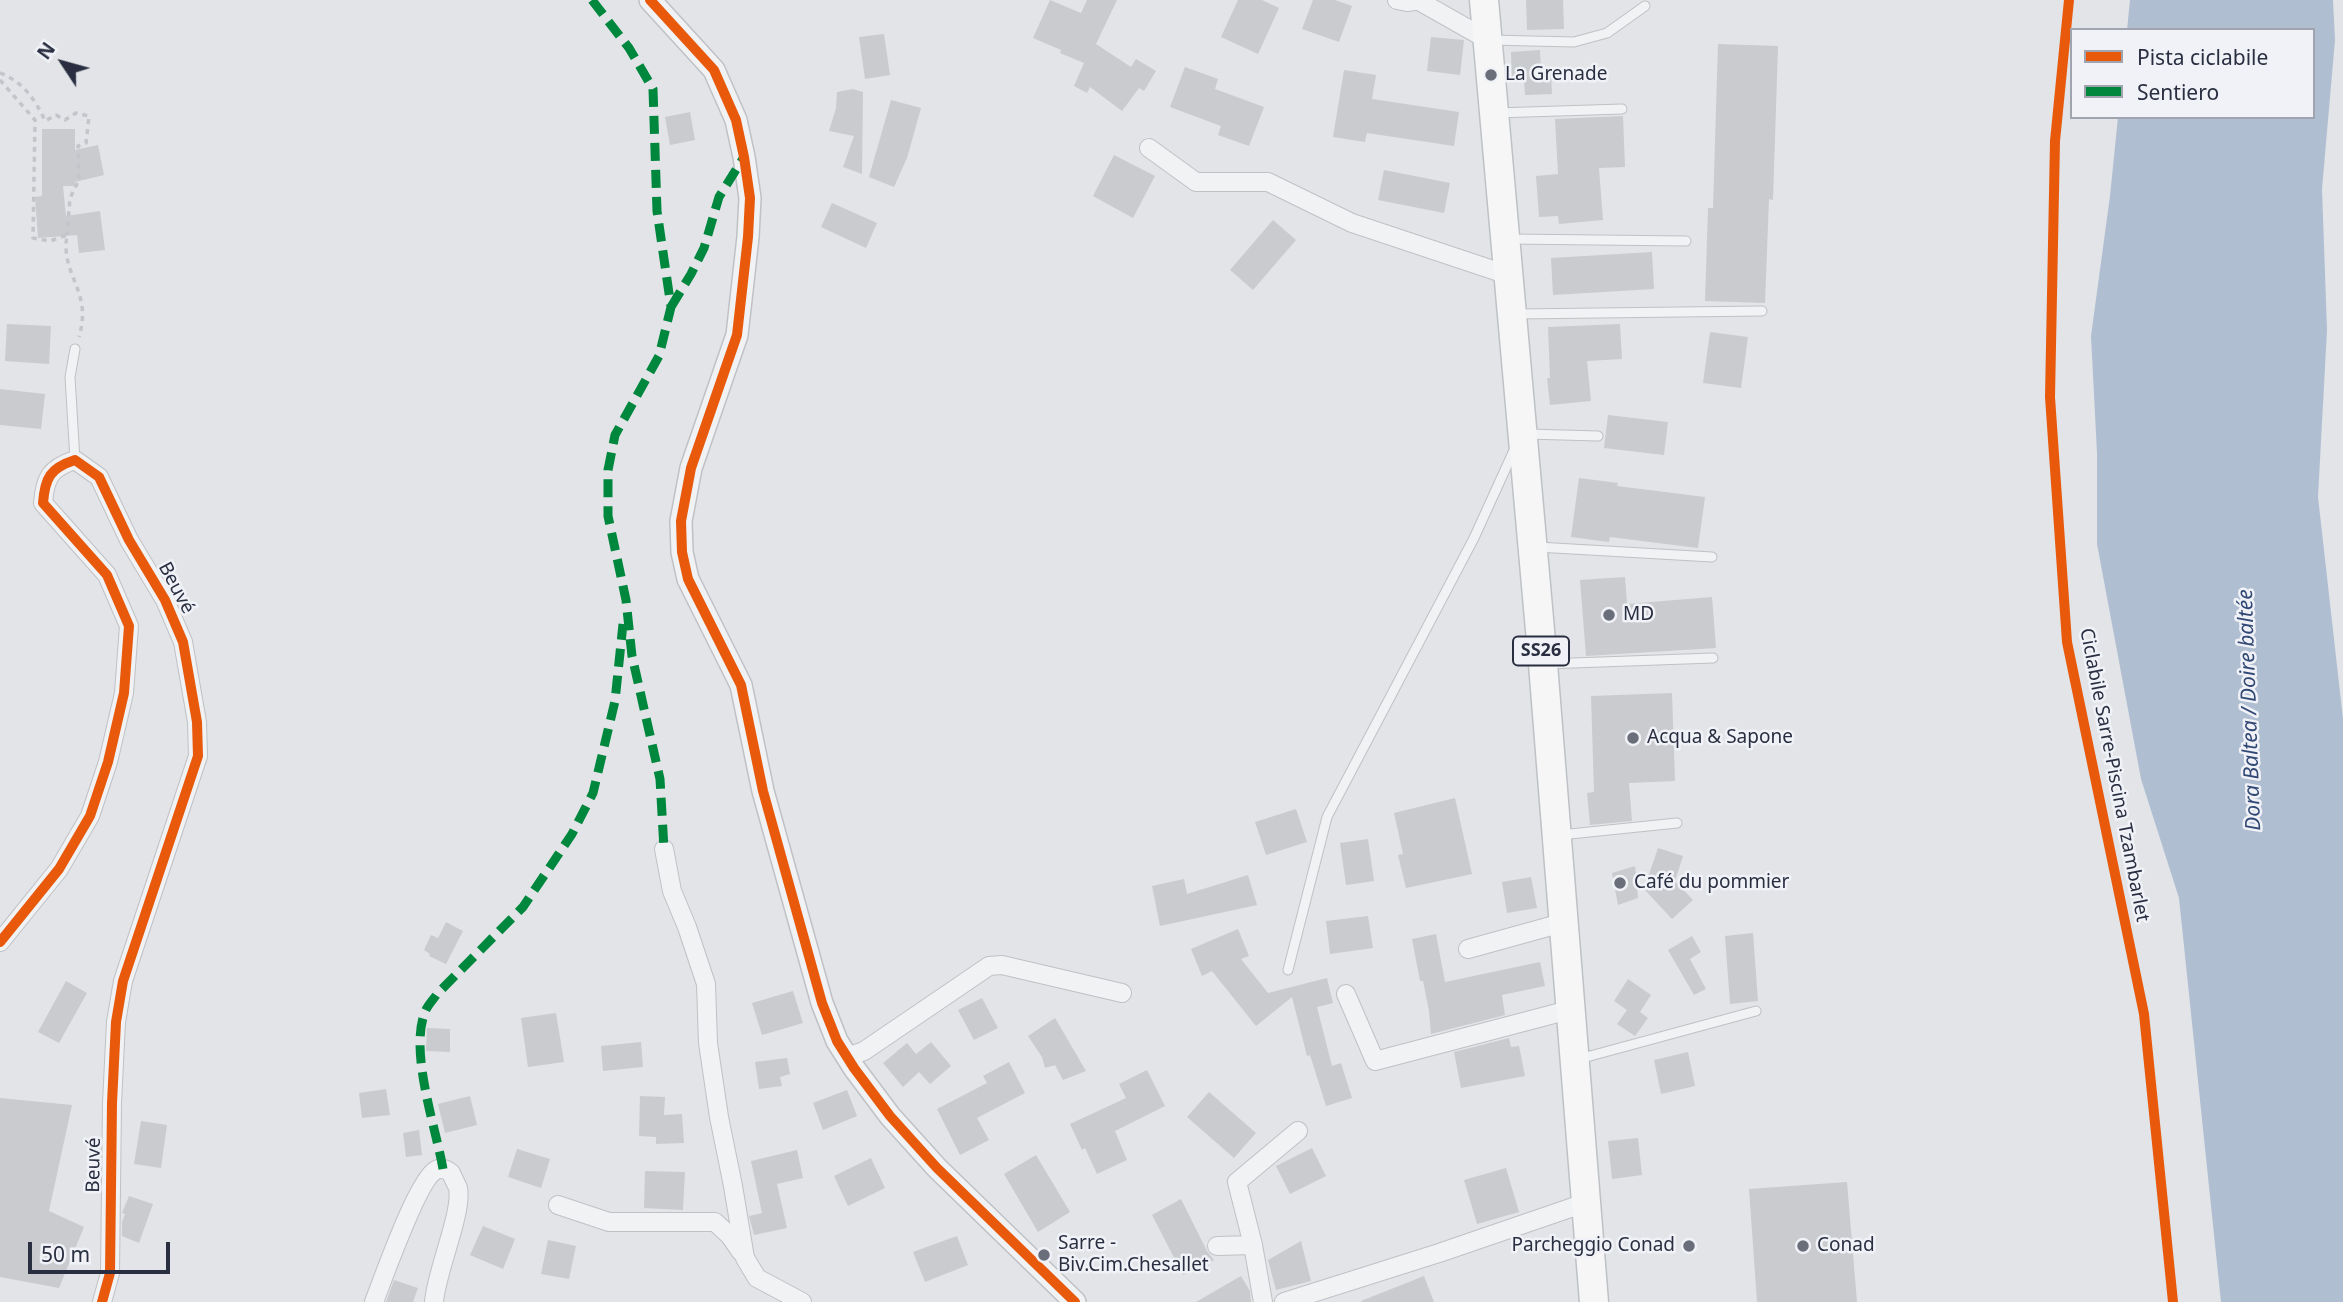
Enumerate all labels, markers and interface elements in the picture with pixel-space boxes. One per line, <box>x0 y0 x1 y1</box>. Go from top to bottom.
north arrow <box>28 28 98 98</box>
legend <box>2070 28 2315 119</box>
text: N <box>31 37 61 65</box>
text: Pista ciclabile <box>2137 43 2268 71</box>
place label: La Grenade <box>1505 64 1607 86</box>
marker: La Grenade <box>1483 67 1499 83</box>
text: Sentiero <box>2137 78 2219 106</box>
street label: Beuvé <box>153 558 199 618</box>
water label: Dora Baltea / Doire baltée <box>2233 589 2267 831</box>
place label: MD <box>1623 604 1654 626</box>
marker: MD <box>1601 607 1617 623</box>
street label: Ciclabile Sarre-Piscina Tzambarlet <box>2074 626 2154 924</box>
road number: SS26 <box>1513 636 1569 666</box>
place label: Acqua & Sapone <box>1647 727 1793 749</box>
marker: Acqua & Sapone <box>1625 730 1641 746</box>
place label: Café du pommier <box>1634 872 1789 894</box>
marker: Café du pommier <box>1612 875 1628 891</box>
street label: Beuvé <box>82 1137 106 1193</box>
scale bar <box>32 1228 173 1272</box>
place label: Sarre - Biv.Cim.Chesallet <box>1058 1233 1209 1277</box>
place label: Parcheggio Conad <box>1512 1235 1675 1257</box>
place label: Conad <box>1817 1235 1875 1257</box>
marker: Parcheggio Conad <box>1681 1238 1697 1254</box>
marker: Conad <box>1795 1238 1811 1254</box>
text: 50 m <box>41 1240 90 1268</box>
marker: Sarre - Biv.Cim.Chesallet <box>1036 1247 1052 1263</box>

